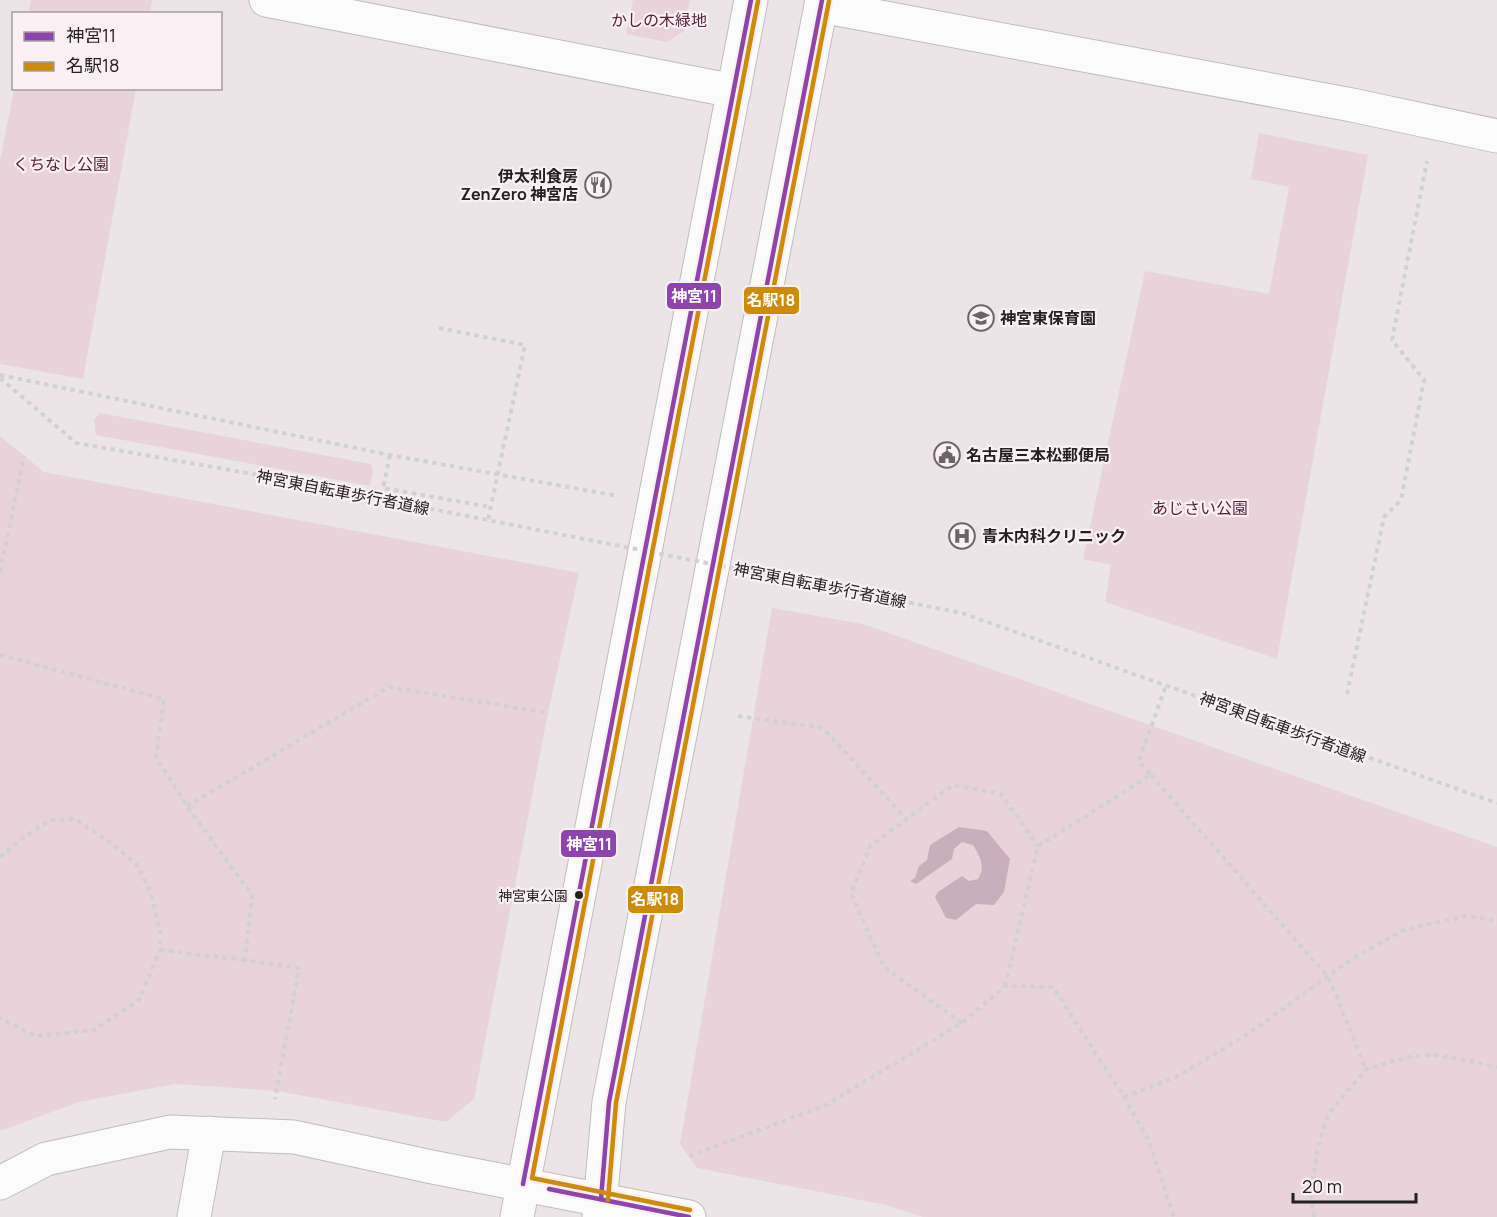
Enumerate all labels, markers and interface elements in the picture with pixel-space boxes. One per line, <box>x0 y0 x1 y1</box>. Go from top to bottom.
park label: かしの木緑地 <box>611 9 707 31</box>
legend <box>12 12 222 90</box>
text: 神宮11 <box>66 23 116 47</box>
text: 名駅18 <box>66 53 119 77</box>
park label: くちなし公園 <box>13 153 109 175</box>
place label: 伊太利食房 ZenZero 神宮店 <box>460 165 578 205</box>
restaurant icon: 伊太利食房 ZenZero 神宮店 <box>583 170 613 200</box>
line badge: 神宮11 <box>666 282 722 310</box>
text: 神宮11 <box>671 285 717 307</box>
line badge: 名駅18 <box>743 286 800 315</box>
text: 名駅18 <box>747 289 795 311</box>
school or university icon: 神宮東保育園 <box>966 303 996 333</box>
place label: 神宮東保育園 <box>1000 307 1096 329</box>
public building icon: 名古屋三本松郵便局 <box>932 440 962 470</box>
place label: 名古屋三本松郵便局 <box>966 444 1110 466</box>
street label: 神宮東自転車歩行者道線 <box>255 464 431 520</box>
park label: あじさい公園 <box>1152 497 1248 519</box>
hospital icon: 青木内科クリニック <box>947 521 977 551</box>
place label: 青木内科クリニック <box>982 525 1126 547</box>
street label: 神宮東自転車歩行者道線 <box>732 557 908 613</box>
street label: 神宮東自転車歩行者道線 <box>1197 687 1369 767</box>
line badge: 神宮11 <box>560 829 617 858</box>
text: 神宮11 <box>566 833 612 855</box>
line badge: 名駅18 <box>627 885 684 914</box>
place label: 神宮東公園 <box>498 886 568 905</box>
text: 名駅18 <box>631 888 679 910</box>
marker: 神宮東公園 <box>573 889 585 901</box>
scale bar <box>1293 1166 1416 1204</box>
text: 20 m <box>1302 1174 1342 1198</box>

